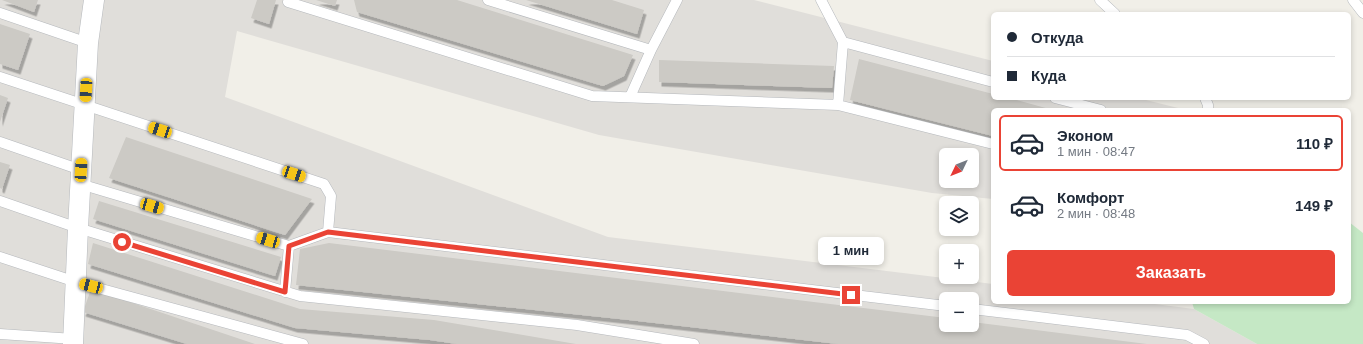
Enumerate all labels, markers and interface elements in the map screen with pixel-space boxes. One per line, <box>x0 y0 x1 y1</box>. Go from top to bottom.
text: Откуда <box>1031 29 1083 46</box>
text: Куда <box>1031 67 1066 84</box>
car <box>79 78 93 102</box>
car <box>147 121 173 139</box>
icon: car <box>1009 125 1045 161</box>
text: Эконом <box>1057 127 1113 144</box>
text: 110 ₽ <box>1296 135 1333 152</box>
text: 1 мин · 08:47 <box>1057 144 1135 159</box>
north arrow <box>939 148 979 188</box>
map controls <box>939 148 979 332</box>
car <box>74 158 88 182</box>
car <box>281 165 307 183</box>
icon: car <box>1009 187 1045 223</box>
text: Комфорт <box>1057 189 1124 206</box>
button: layers <box>939 196 979 236</box>
car <box>139 197 165 215</box>
text: 149 ₽ <box>1295 197 1333 214</box>
text: 2 мин · 08:48 <box>1057 206 1135 221</box>
car <box>255 231 281 249</box>
route start <box>113 233 131 251</box>
callout: 1 мин <box>818 237 884 265</box>
text: 1 мин <box>833 243 869 258</box>
button: + <box>939 244 979 284</box>
button: Заказать <box>1007 250 1335 296</box>
car <box>78 277 104 295</box>
route end <box>842 286 860 304</box>
button: − <box>939 292 979 332</box>

